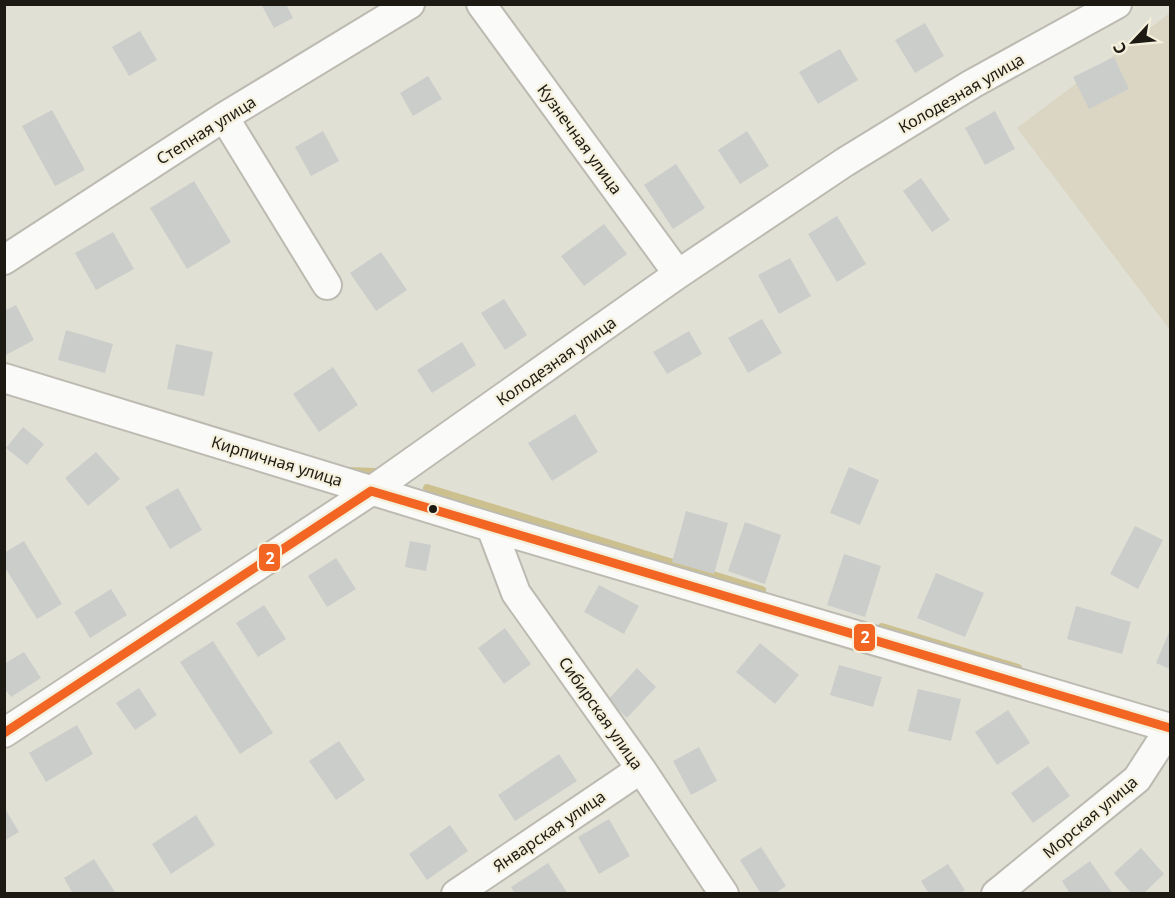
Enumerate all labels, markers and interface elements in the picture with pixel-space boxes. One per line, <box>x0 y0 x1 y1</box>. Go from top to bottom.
north arrow <box>1103 12 1163 72</box>
text: С <box>1107 39 1132 58</box>
street label: Колодезная улица <box>894 48 1028 138</box>
street label: Кузнечная улица <box>533 79 627 199</box>
street label: Степная улица <box>152 91 260 169</box>
street label: Колодезная улица <box>492 311 620 411</box>
street label: Кирпичная улица <box>209 431 345 491</box>
unlabelled marker <box>427 503 439 515</box>
line badge: 2 <box>258 543 281 572</box>
text: 2 <box>265 547 275 569</box>
line badge: 2 <box>853 623 876 652</box>
text: 2 <box>860 626 870 648</box>
street label: Сибирская улица <box>554 652 648 774</box>
street label: Морская улица <box>1038 771 1142 863</box>
street label: Январская улица <box>488 785 610 877</box>

